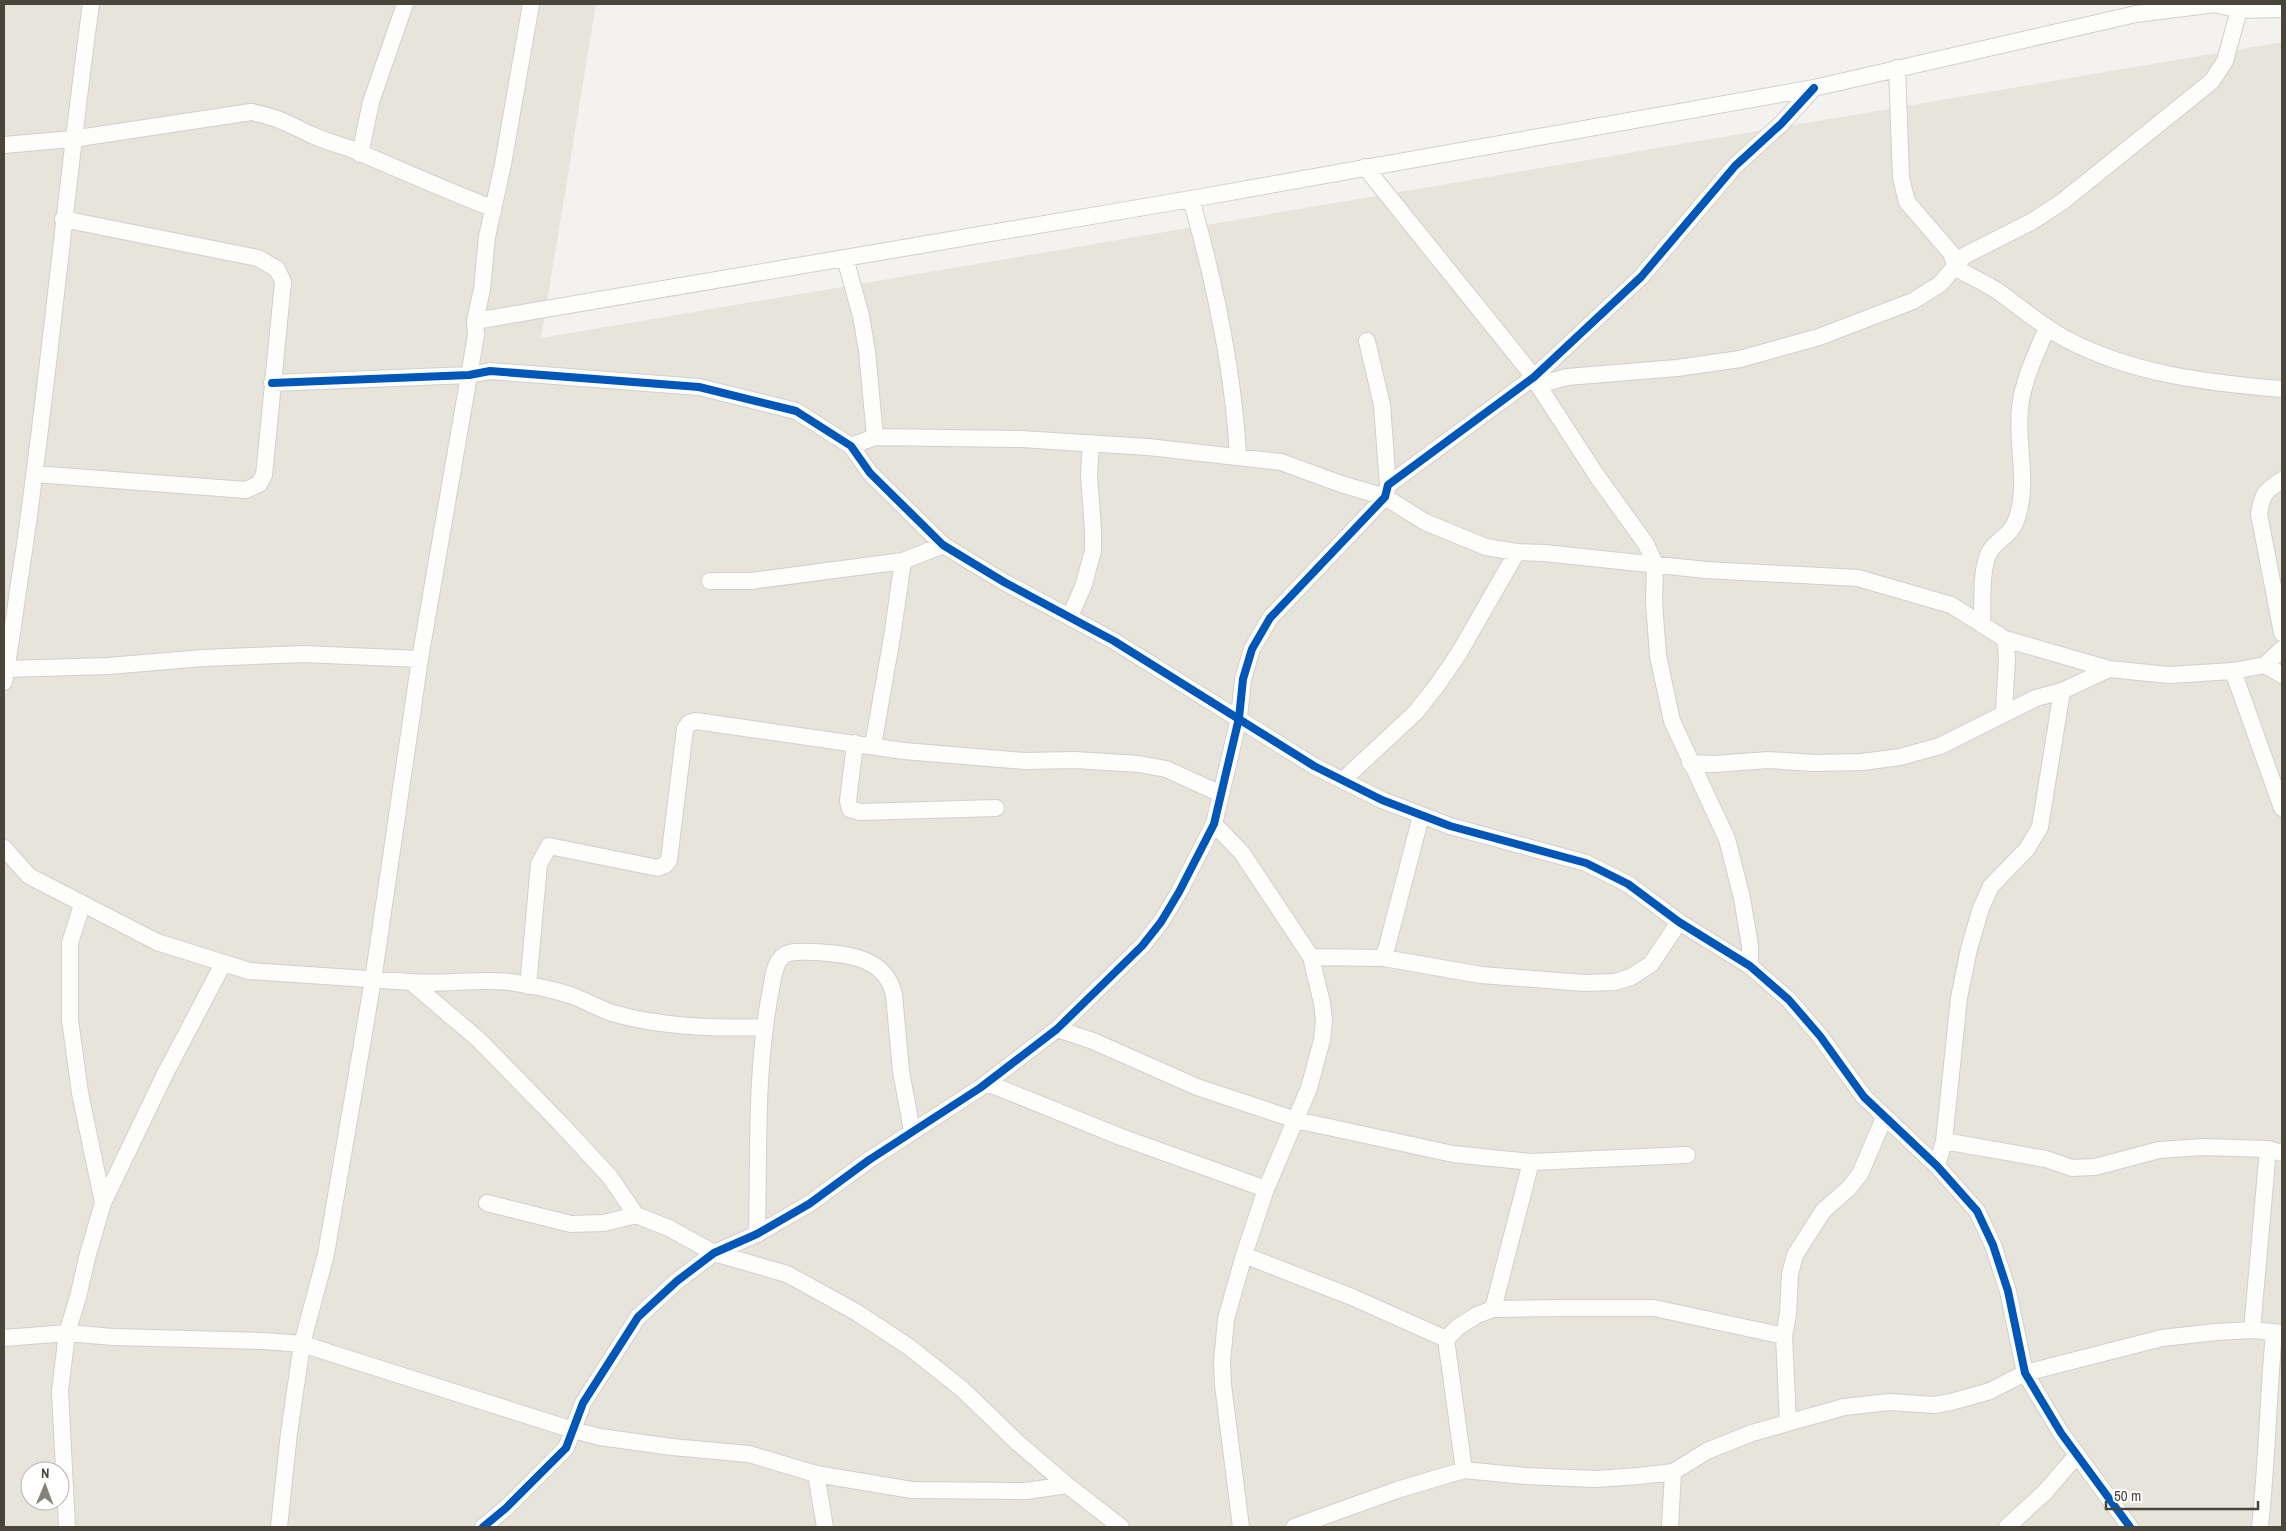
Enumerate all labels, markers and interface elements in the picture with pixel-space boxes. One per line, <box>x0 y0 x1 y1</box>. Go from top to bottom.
north arrow <box>20 1461 70 1511</box>
text: N <box>41 1464 50 1482</box>
scale bar <box>2106 1478 2258 1510</box>
text: 50 m <box>2114 1485 2141 1506</box>

